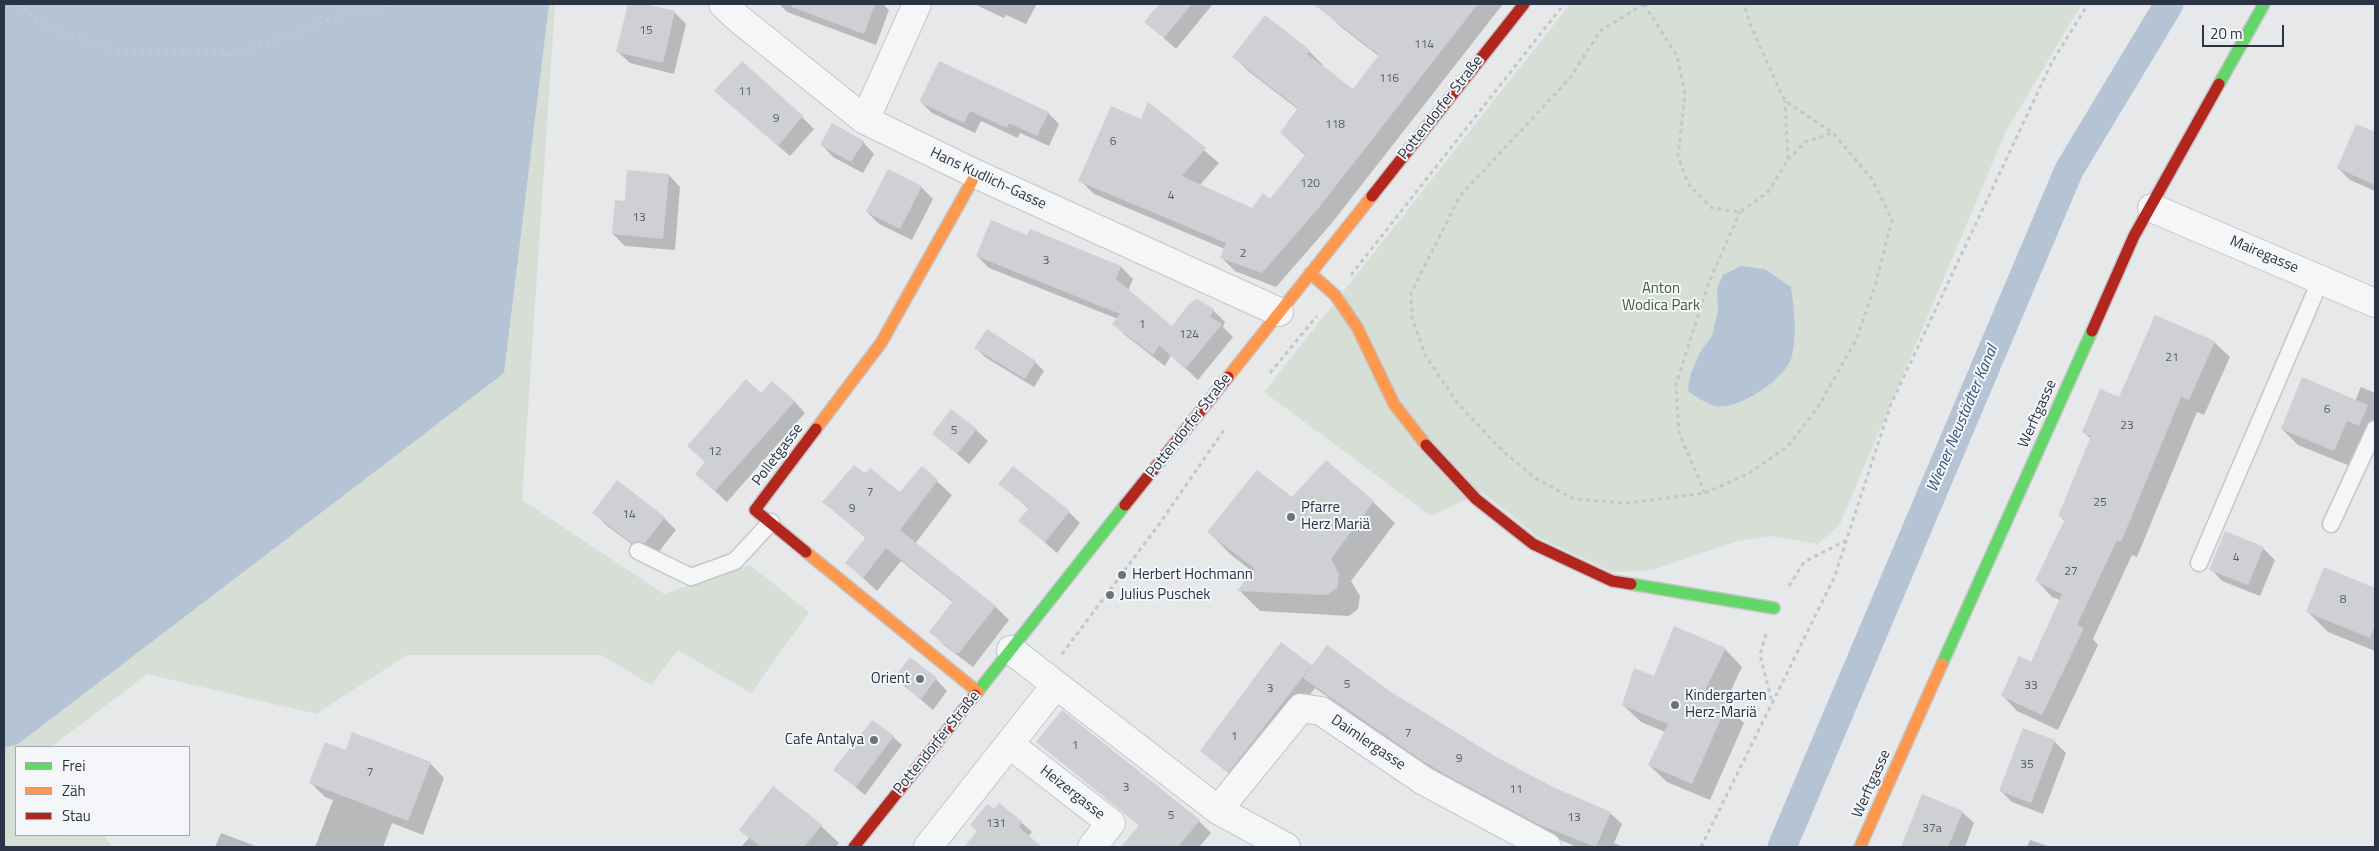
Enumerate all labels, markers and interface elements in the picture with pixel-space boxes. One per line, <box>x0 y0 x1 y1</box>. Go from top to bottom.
scale bar <box>2204 15 2286 47</box>
text: 20 m <box>2210 22 2243 45</box>
house number: 15 <box>639 24 653 38</box>
house number: 114 <box>1414 38 1434 52</box>
street label: Pottendorfer Straße <box>1395 52 1487 164</box>
house number: 116 <box>1379 72 1399 86</box>
house number: 11 <box>738 85 752 99</box>
house number: 9 <box>773 112 779 126</box>
house number: 118 <box>1325 118 1345 132</box>
house number: 6 <box>1110 135 1116 149</box>
street label: Hans Kudlich-Gasse <box>927 144 1049 214</box>
house number: 120 <box>1300 177 1320 191</box>
house number: 4 <box>1168 189 1174 203</box>
house number: 13 <box>632 211 646 225</box>
street label: Mairegasse <box>2227 232 2301 278</box>
house number: 2 <box>1240 247 1246 261</box>
house number: 3 <box>1043 254 1049 268</box>
park label: Anton Wodica Park <box>1622 280 1700 315</box>
house number: 1 <box>1139 318 1145 332</box>
house number: 124 <box>1179 328 1199 342</box>
water label: Wiener Neustädter Kanal <box>1923 343 2003 495</box>
house number: 21 <box>2165 351 2179 365</box>
street label: Pottendorfer Straße <box>1143 370 1235 482</box>
street label: Werftgasse <box>2015 377 2061 451</box>
house number: 6 <box>2324 403 2330 417</box>
house number: 23 <box>2120 419 2134 433</box>
street label: Polletgasse <box>749 420 807 490</box>
house number: 5 <box>951 424 957 438</box>
house number: 12 <box>708 445 722 459</box>
house number: 7 <box>867 486 873 500</box>
house number: 25 <box>2093 496 2107 510</box>
place label: Pfarre Herz Mariä <box>1301 499 1370 534</box>
house number: 9 <box>849 502 855 516</box>
house number: 14 <box>622 508 636 522</box>
marker: Pfarre Herz Mariä <box>1285 511 1297 523</box>
house number: 4 <box>2233 551 2239 565</box>
house number: 27 <box>2064 565 2078 579</box>
place label: Herbert Hochmann <box>1132 566 1253 584</box>
marker: Herbert Hochmann <box>1116 569 1128 581</box>
place label: Julius Puschek <box>1120 586 1210 604</box>
marker: Julius Puschek <box>1104 589 1116 601</box>
house number: 8 <box>2340 593 2346 607</box>
place label: Orient <box>871 670 910 688</box>
marker: Orient <box>914 673 926 685</box>
house number: 5 <box>1344 678 1350 692</box>
house number: 33 <box>2024 679 2038 693</box>
house number: 3 <box>1267 682 1273 696</box>
place label: Kindergarten Herz-Mariä <box>1685 687 1767 722</box>
street label: Pottendorfer Straße <box>890 688 984 798</box>
marker: Kindergarten Herz-Mariä <box>1669 699 1681 711</box>
street label: Daimlergasse <box>1327 712 1409 774</box>
house number: 7 <box>1405 727 1411 741</box>
house number: 1 <box>1231 730 1237 744</box>
place label: Cafe Antalya <box>785 731 864 749</box>
marker: Cafe Antalya <box>868 734 880 746</box>
house number: 1 <box>1072 739 1078 753</box>
legend <box>15 746 190 836</box>
street label: Werftgasse <box>1849 747 1895 821</box>
house number: 9 <box>1456 752 1462 766</box>
text: Frei <box>62 754 85 777</box>
house number: 35 <box>2020 758 2034 772</box>
street label: Heizergasse <box>1036 762 1108 824</box>
house number: 7 <box>367 766 373 780</box>
text: Zäh <box>62 779 86 802</box>
house number: 3 <box>1123 781 1129 795</box>
house number: 11 <box>1509 783 1523 797</box>
text: Stau <box>62 804 91 827</box>
house number: 5 <box>1168 809 1174 823</box>
house number: 13 <box>1567 811 1581 825</box>
house number: 131 <box>986 817 1006 831</box>
house number: 37a <box>1922 822 1942 836</box>

